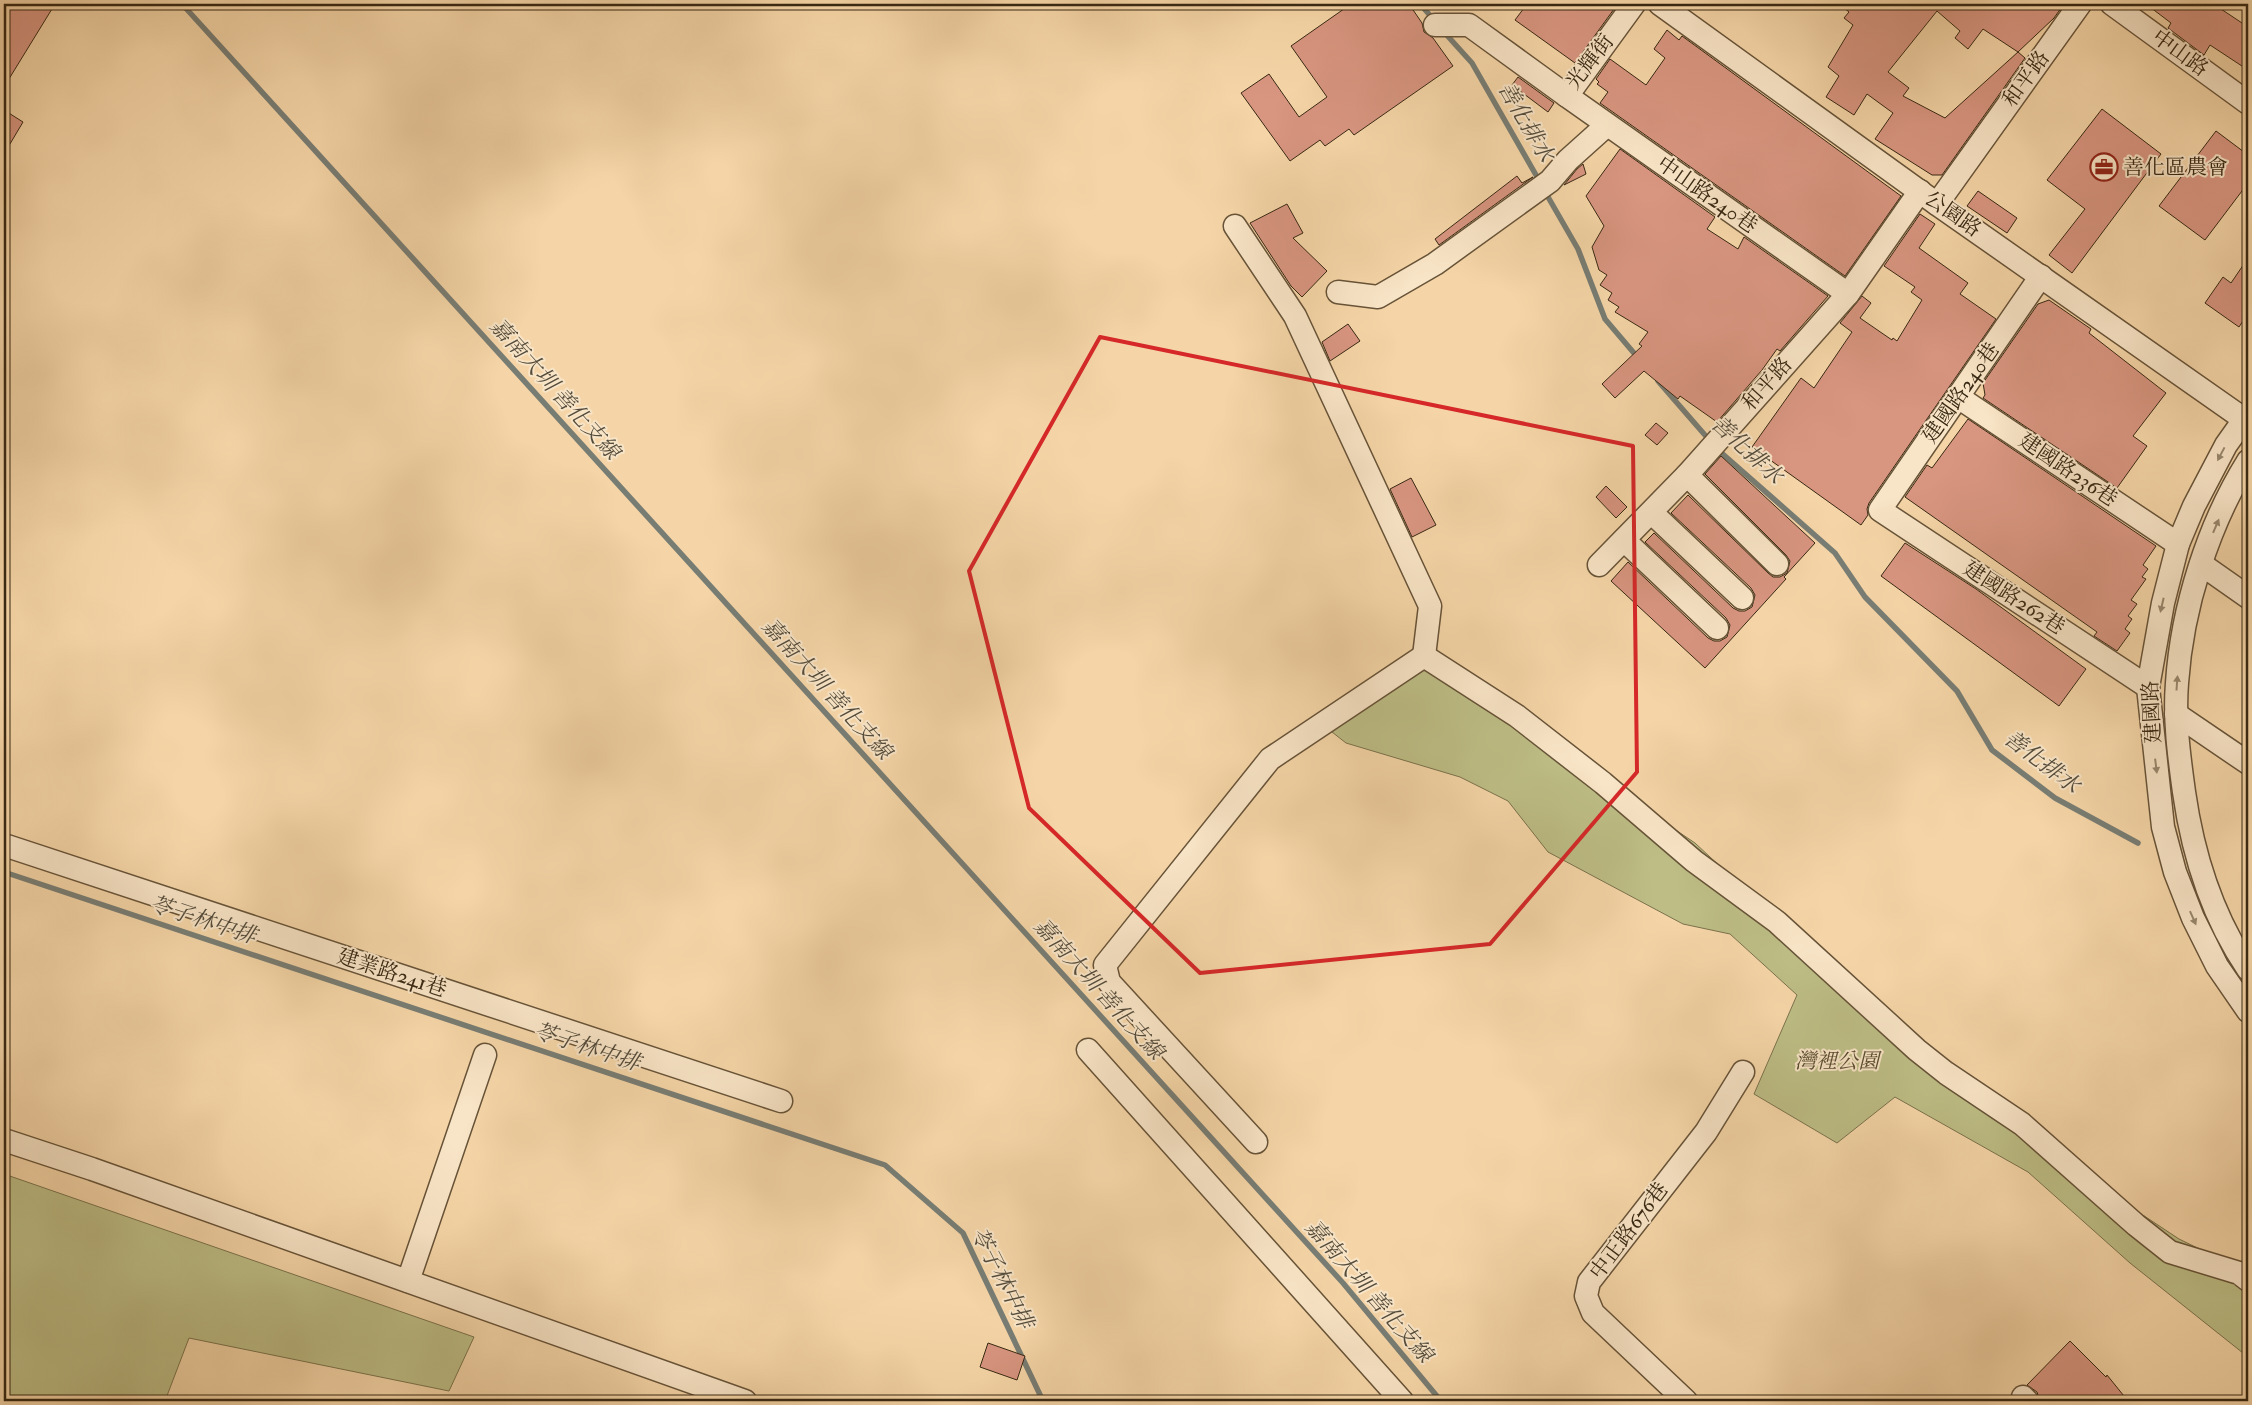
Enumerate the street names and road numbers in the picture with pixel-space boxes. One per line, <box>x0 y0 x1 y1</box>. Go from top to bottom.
street label: 中山路 <box>2147 24 2213 82</box>
street label: 光輝街 <box>1560 29 1620 95</box>
street label: 和平路 <box>1997 46 2055 112</box>
street label: 中山路240巷 <box>1651 150 1763 240</box>
street label: 公園路 <box>1919 185 1987 243</box>
street label: 建國路240巷 <box>1916 337 2006 449</box>
street label: 和平路 <box>1736 352 1798 416</box>
street label: 建國路236巷 <box>2013 427 2123 513</box>
street label: 建國路262巷 <box>1958 555 2070 641</box>
street label: 建國路 <box>2137 680 2167 744</box>
street label: 建業路241巷 <box>334 943 450 1003</box>
street label: 中正路676巷 <box>1584 1177 1674 1285</box>

